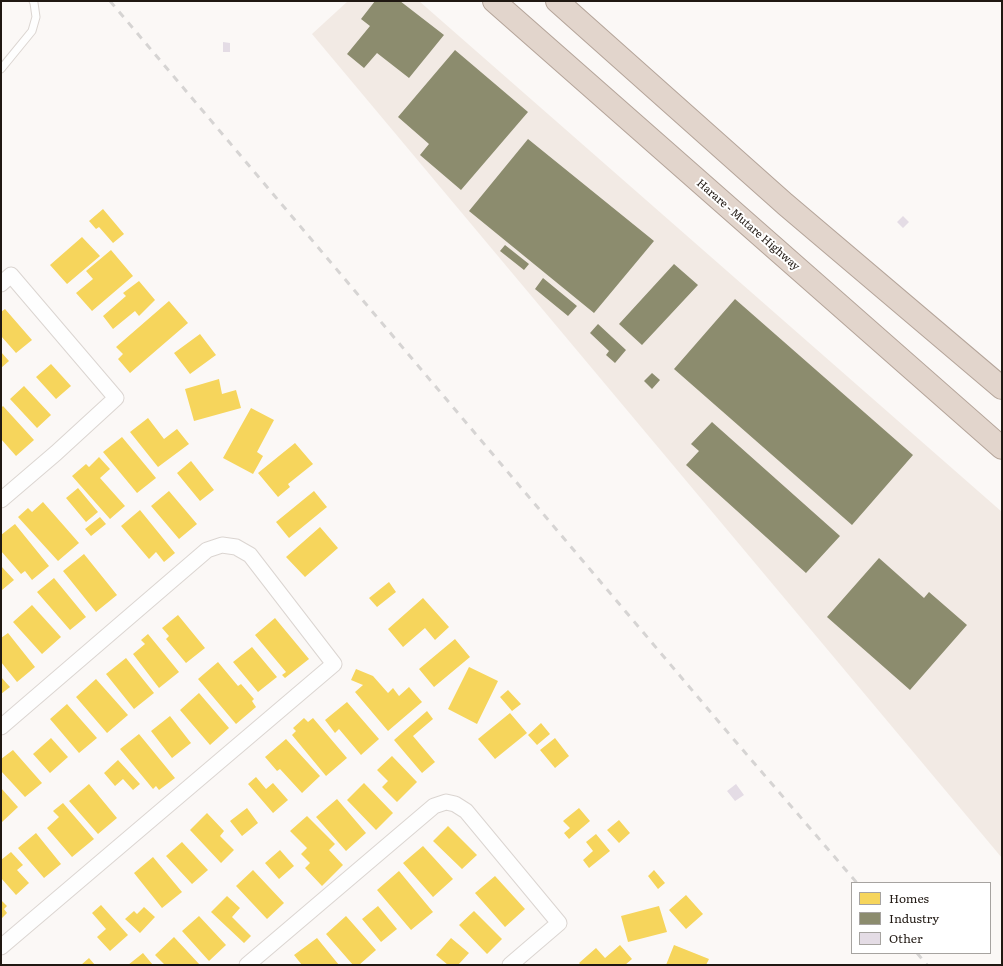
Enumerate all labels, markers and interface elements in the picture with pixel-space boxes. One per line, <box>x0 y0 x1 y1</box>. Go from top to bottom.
street label: Harare - Mutare Highway <box>694 177 802 273</box>
legend <box>851 882 991 954</box>
text: Homes <box>889 889 929 907</box>
text: Industry <box>889 909 939 927</box>
text: Other <box>889 929 923 947</box>

